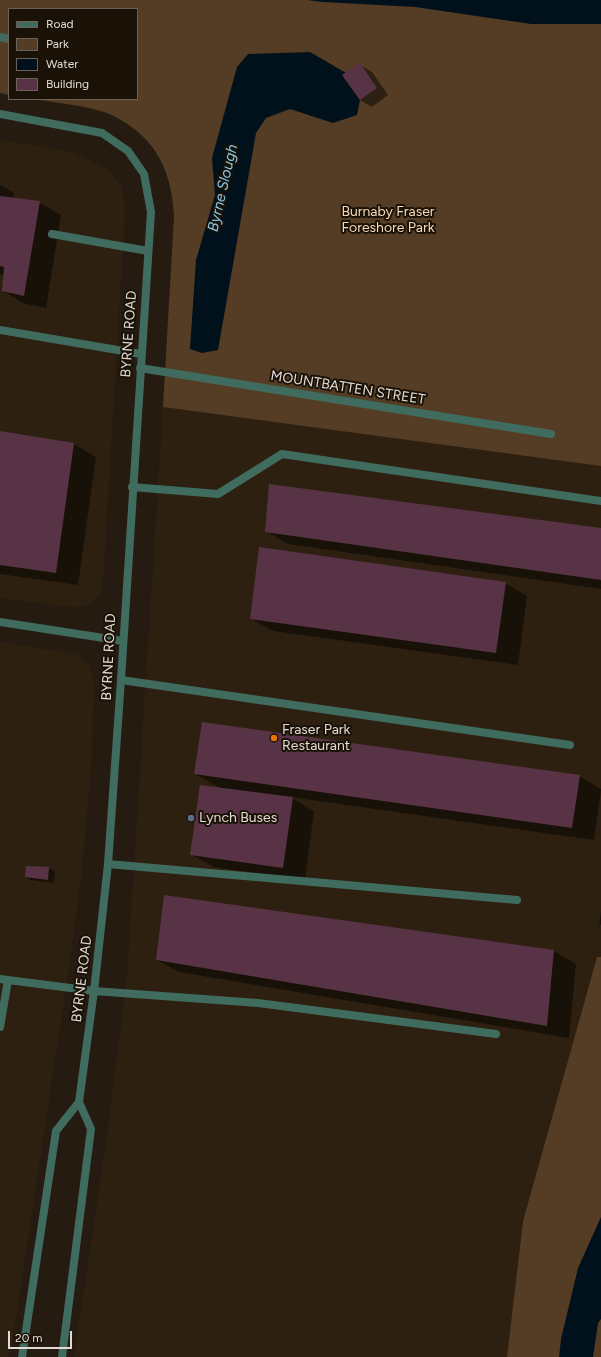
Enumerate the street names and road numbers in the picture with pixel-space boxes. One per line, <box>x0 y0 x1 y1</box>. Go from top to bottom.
street label: BYRNE ROAD <box>118 290 140 378</box>
street label: MOUNTBATTEN STREET <box>269 367 427 409</box>
street label: BYRNE ROAD <box>98 613 120 701</box>
street label: BYRNE ROAD <box>68 935 96 1023</box>

